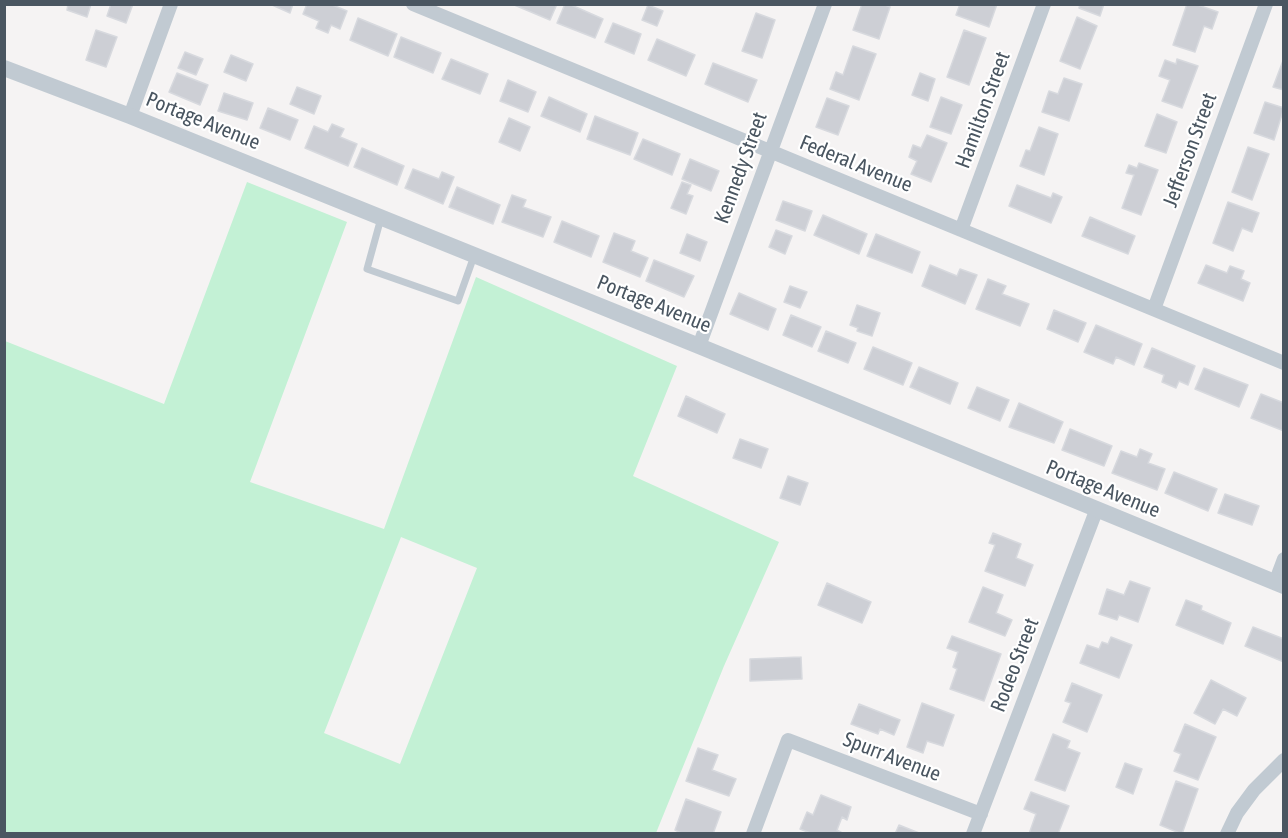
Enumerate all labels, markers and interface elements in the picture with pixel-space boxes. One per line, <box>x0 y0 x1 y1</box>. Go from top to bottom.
street label: Hamilton Street <box>950 48 1016 172</box>
street label: Portage Avenue <box>142 87 264 155</box>
street label: Jefferson Street <box>1158 89 1222 211</box>
street label: Kennedy Street <box>709 109 773 227</box>
street label: Federal Avenue <box>796 130 916 198</box>
street label: Portage Avenue <box>593 270 715 338</box>
street label: Portage Avenue <box>1042 455 1164 523</box>
street label: Rodeo Street <box>986 614 1044 716</box>
street label: Spurr Avenue <box>840 727 944 787</box>

